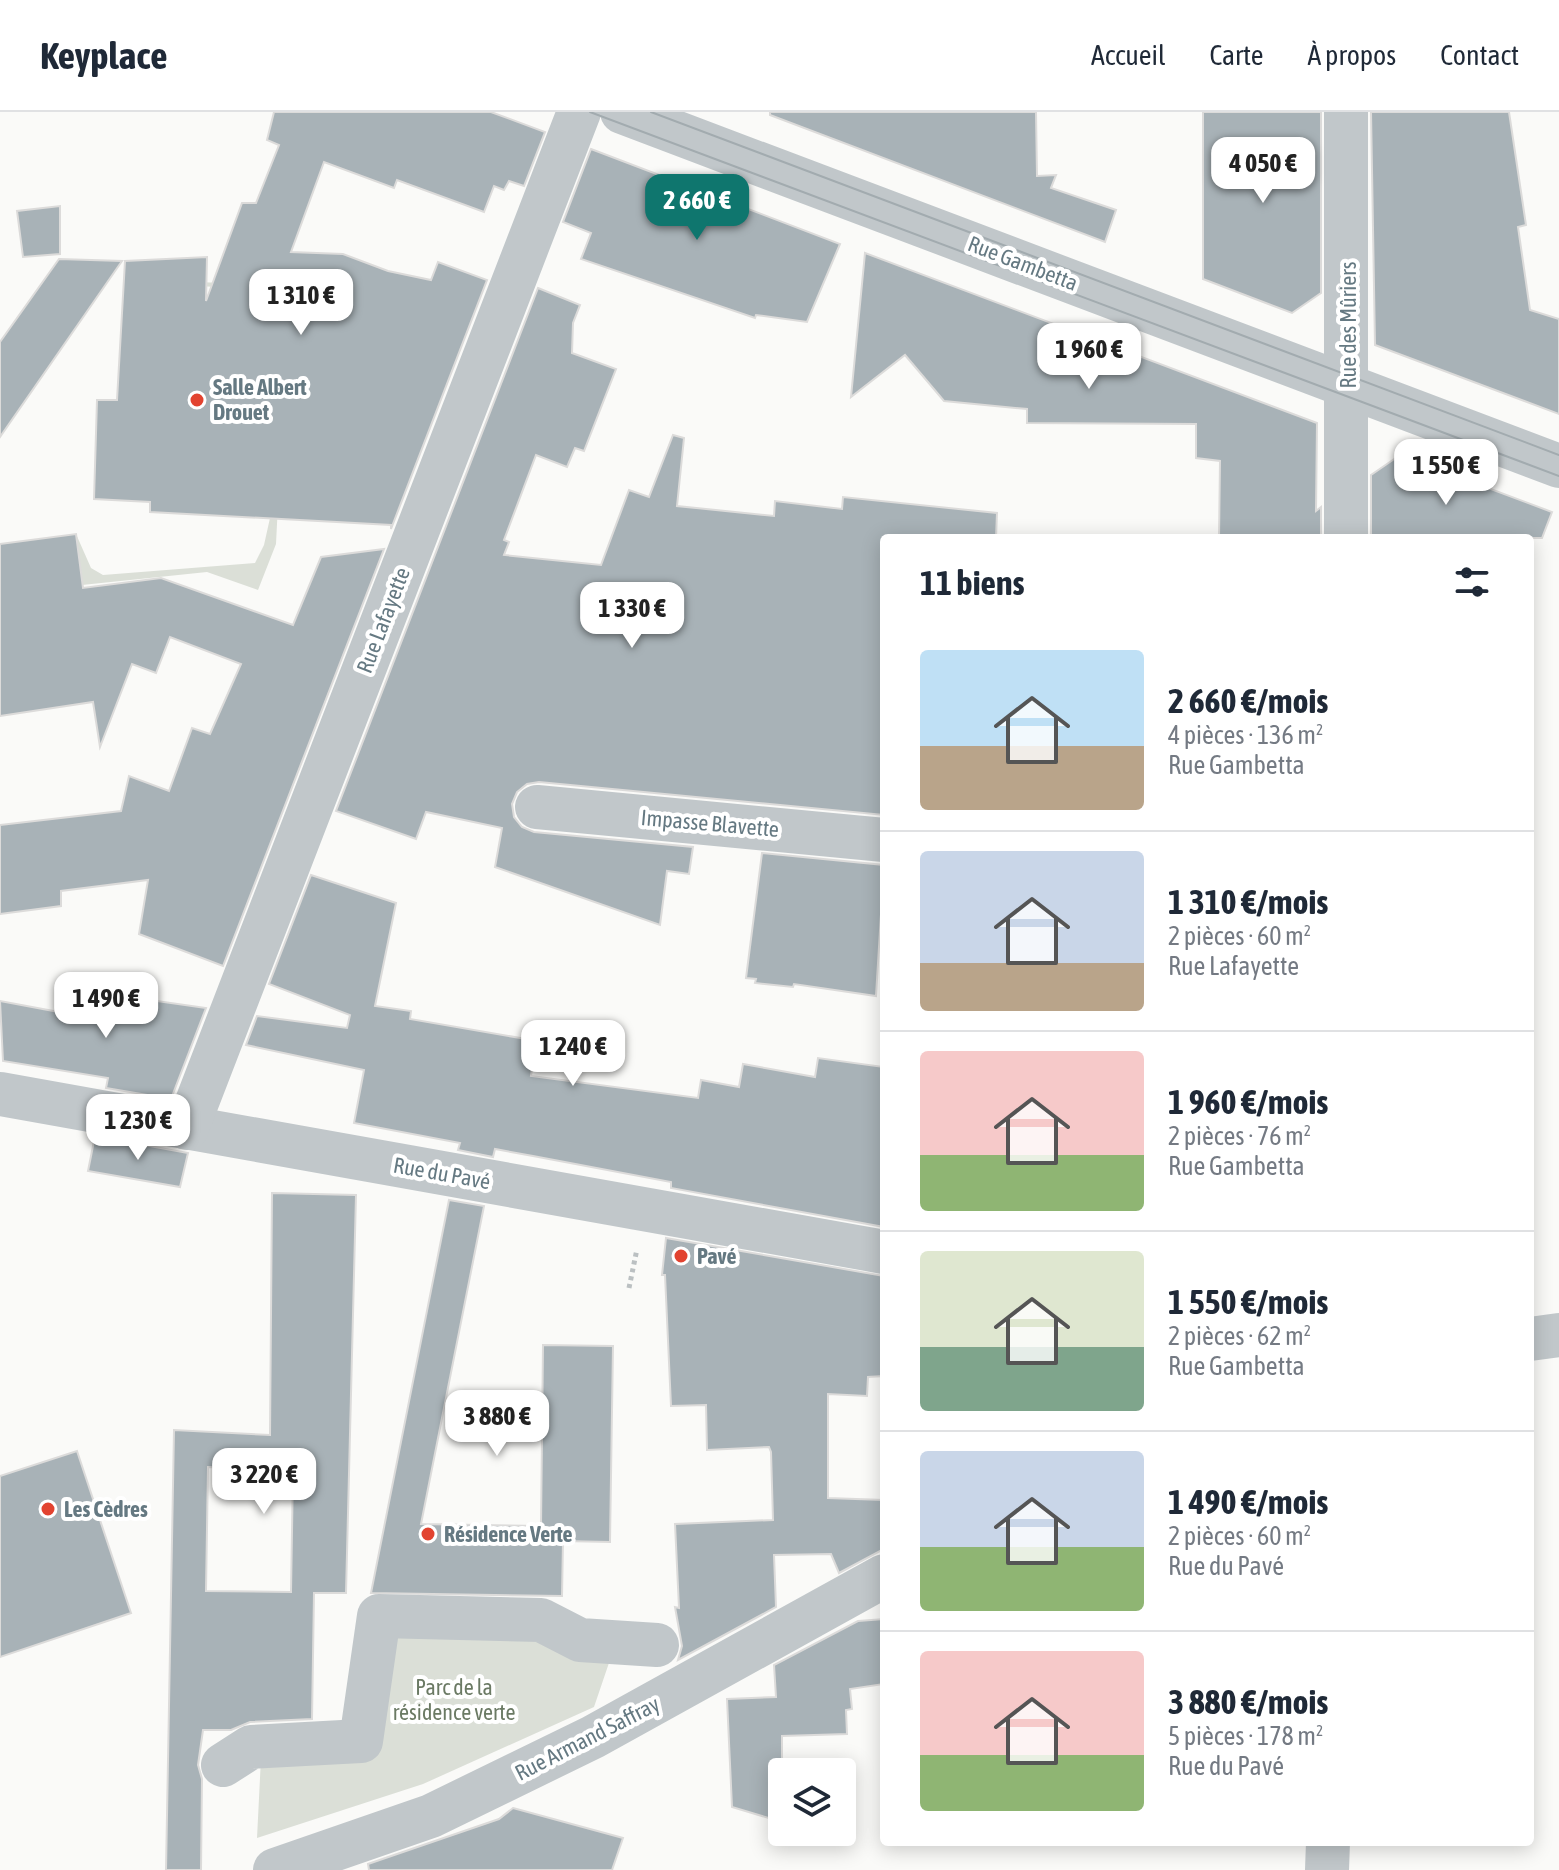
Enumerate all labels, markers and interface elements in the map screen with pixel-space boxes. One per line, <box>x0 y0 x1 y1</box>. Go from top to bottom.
text: Keyplace <box>40 34 167 77</box>
text: Accueil <box>1091 39 1165 71</box>
text: Carte <box>1209 39 1264 71</box>
text: À propos <box>1308 39 1396 71</box>
text: Contact <box>1440 39 1519 71</box>
pin: 4 050 € <box>1189 137 1337 205</box>
text: 4 050 € <box>1229 148 1297 178</box>
pin: 2 660 € <box>623 174 771 242</box>
text: 2 660 € <box>663 185 731 215</box>
street label: Rue Gambetta <box>964 230 1082 296</box>
street label: Rue des Mûriers <box>1335 261 1361 389</box>
pin: 1 310 € <box>227 269 375 337</box>
text: 1 310 € <box>267 280 335 310</box>
pin: 1 960 € <box>1015 323 1163 391</box>
text: 1 960 € <box>1055 334 1123 364</box>
place label: Salle Albert Drouet <box>213 374 307 425</box>
marker: Salle Albert Drouet <box>188 391 206 409</box>
pin: 1 550 € <box>1372 439 1520 507</box>
text: 1 550 € <box>1412 450 1480 480</box>
icon: filters <box>1450 560 1494 604</box>
text: 11 biens <box>920 563 1024 602</box>
street label: Rue Lafayette <box>351 564 415 676</box>
pin: 1 330 € <box>558 582 706 650</box>
text: 1 330 € <box>598 593 666 623</box>
text: 2 660 €/mois <box>1168 681 1328 720</box>
icon: home <box>984 682 1080 778</box>
text: 4 pièces · 136 m² <box>1168 720 1323 750</box>
text: Rue Gambetta <box>1168 750 1305 780</box>
street label: Impasse Blavette <box>640 804 780 842</box>
text: 1 310 €/mois <box>1168 882 1328 921</box>
icon: home <box>984 883 1080 979</box>
text: 2 pièces · 60 m² <box>1168 921 1311 951</box>
text: Rue Lafayette <box>1168 951 1299 981</box>
pin: 1 490 € <box>32 972 180 1040</box>
text: 1 490 € <box>72 983 140 1013</box>
pin: 1 240 € <box>499 1020 647 1088</box>
text: 1 240 € <box>539 1031 607 1061</box>
text: 1 960 €/mois <box>1168 1082 1328 1121</box>
icon: home <box>984 1083 1080 1179</box>
pin: 1 230 € <box>64 1094 212 1162</box>
text: 1 230 € <box>104 1105 172 1135</box>
text: 2 pièces · 76 m² <box>1168 1121 1311 1151</box>
text: Rue Gambetta <box>1168 1151 1305 1181</box>
street label: Rue du Pavé <box>391 1152 493 1194</box>
place label: Pavé <box>697 1243 736 1269</box>
marker: Pavé <box>672 1247 690 1265</box>
text: 1 550 €/mois <box>1168 1282 1328 1321</box>
icon: home <box>984 1283 1080 1379</box>
text: 2 pièces · 62 m² <box>1168 1321 1311 1351</box>
text: Rue Gambetta <box>1168 1351 1305 1381</box>
pin: 3 880 € <box>423 1390 571 1458</box>
text: 3 880 € <box>463 1401 531 1431</box>
pin: 3 220 € <box>190 1448 338 1516</box>
text: 3 220 € <box>230 1459 298 1489</box>
text: 1 490 €/mois <box>1168 1482 1328 1521</box>
icon: home <box>984 1483 1080 1579</box>
place label: Les Cèdres <box>64 1496 148 1522</box>
marker: Les Cèdres <box>39 1500 57 1518</box>
place label: Résidence Verte <box>444 1521 573 1547</box>
text: 2 pièces · 60 m² <box>1168 1521 1311 1551</box>
marker: Résidence Verte <box>419 1525 437 1543</box>
text: Rue du Pavé <box>1168 1551 1284 1581</box>
park label: Parc de la résidence verte <box>393 1674 515 1725</box>
text: 3 880 €/mois <box>1168 1682 1328 1721</box>
icon: home <box>984 1683 1080 1779</box>
street label: Rue Armand Saffray <box>510 1690 664 1786</box>
text: 5 pièces · 178 m² <box>1168 1721 1323 1751</box>
text: Rue du Pavé <box>1168 1751 1284 1781</box>
map controls <box>768 1758 856 1846</box>
button: layers <box>768 1758 856 1846</box>

